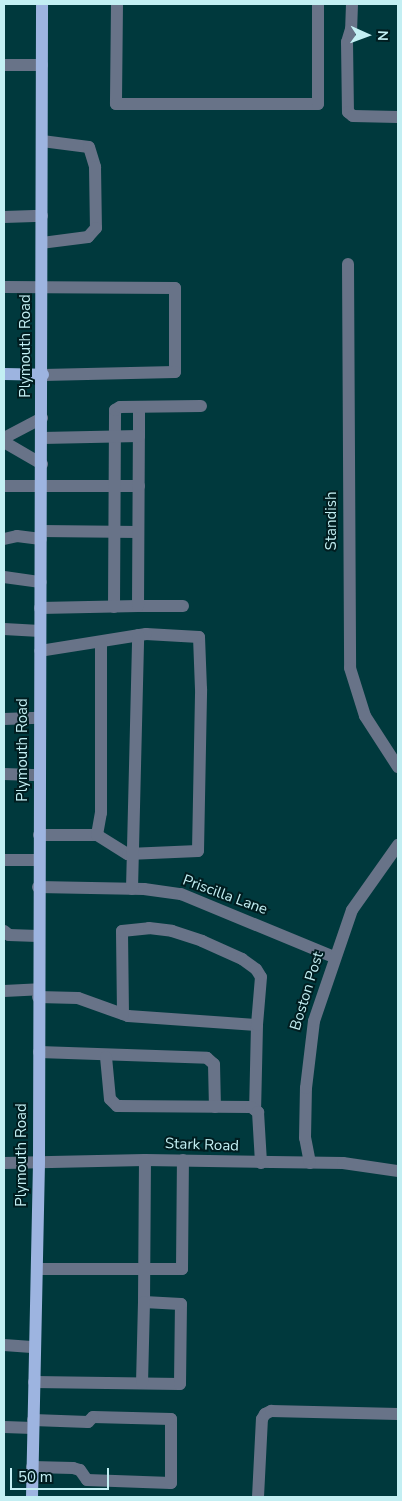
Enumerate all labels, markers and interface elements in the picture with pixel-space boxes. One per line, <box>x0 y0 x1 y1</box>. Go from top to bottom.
north arrow <box>342 10 392 60</box>
text: N <box>373 30 392 41</box>
street label: Plymouth Road <box>17 294 35 398</box>
street label: Standish <box>323 492 341 550</box>
street label: Plymouth Road <box>14 698 32 802</box>
street label: Priscilla Lane <box>180 871 270 919</box>
street label: Boston Post <box>286 949 328 1033</box>
street label: Plymouth Road <box>13 1103 31 1207</box>
street label: Stark Road <box>165 1135 239 1155</box>
scale bar <box>12 1458 111 1490</box>
text: 50 m <box>18 1467 53 1487</box>

